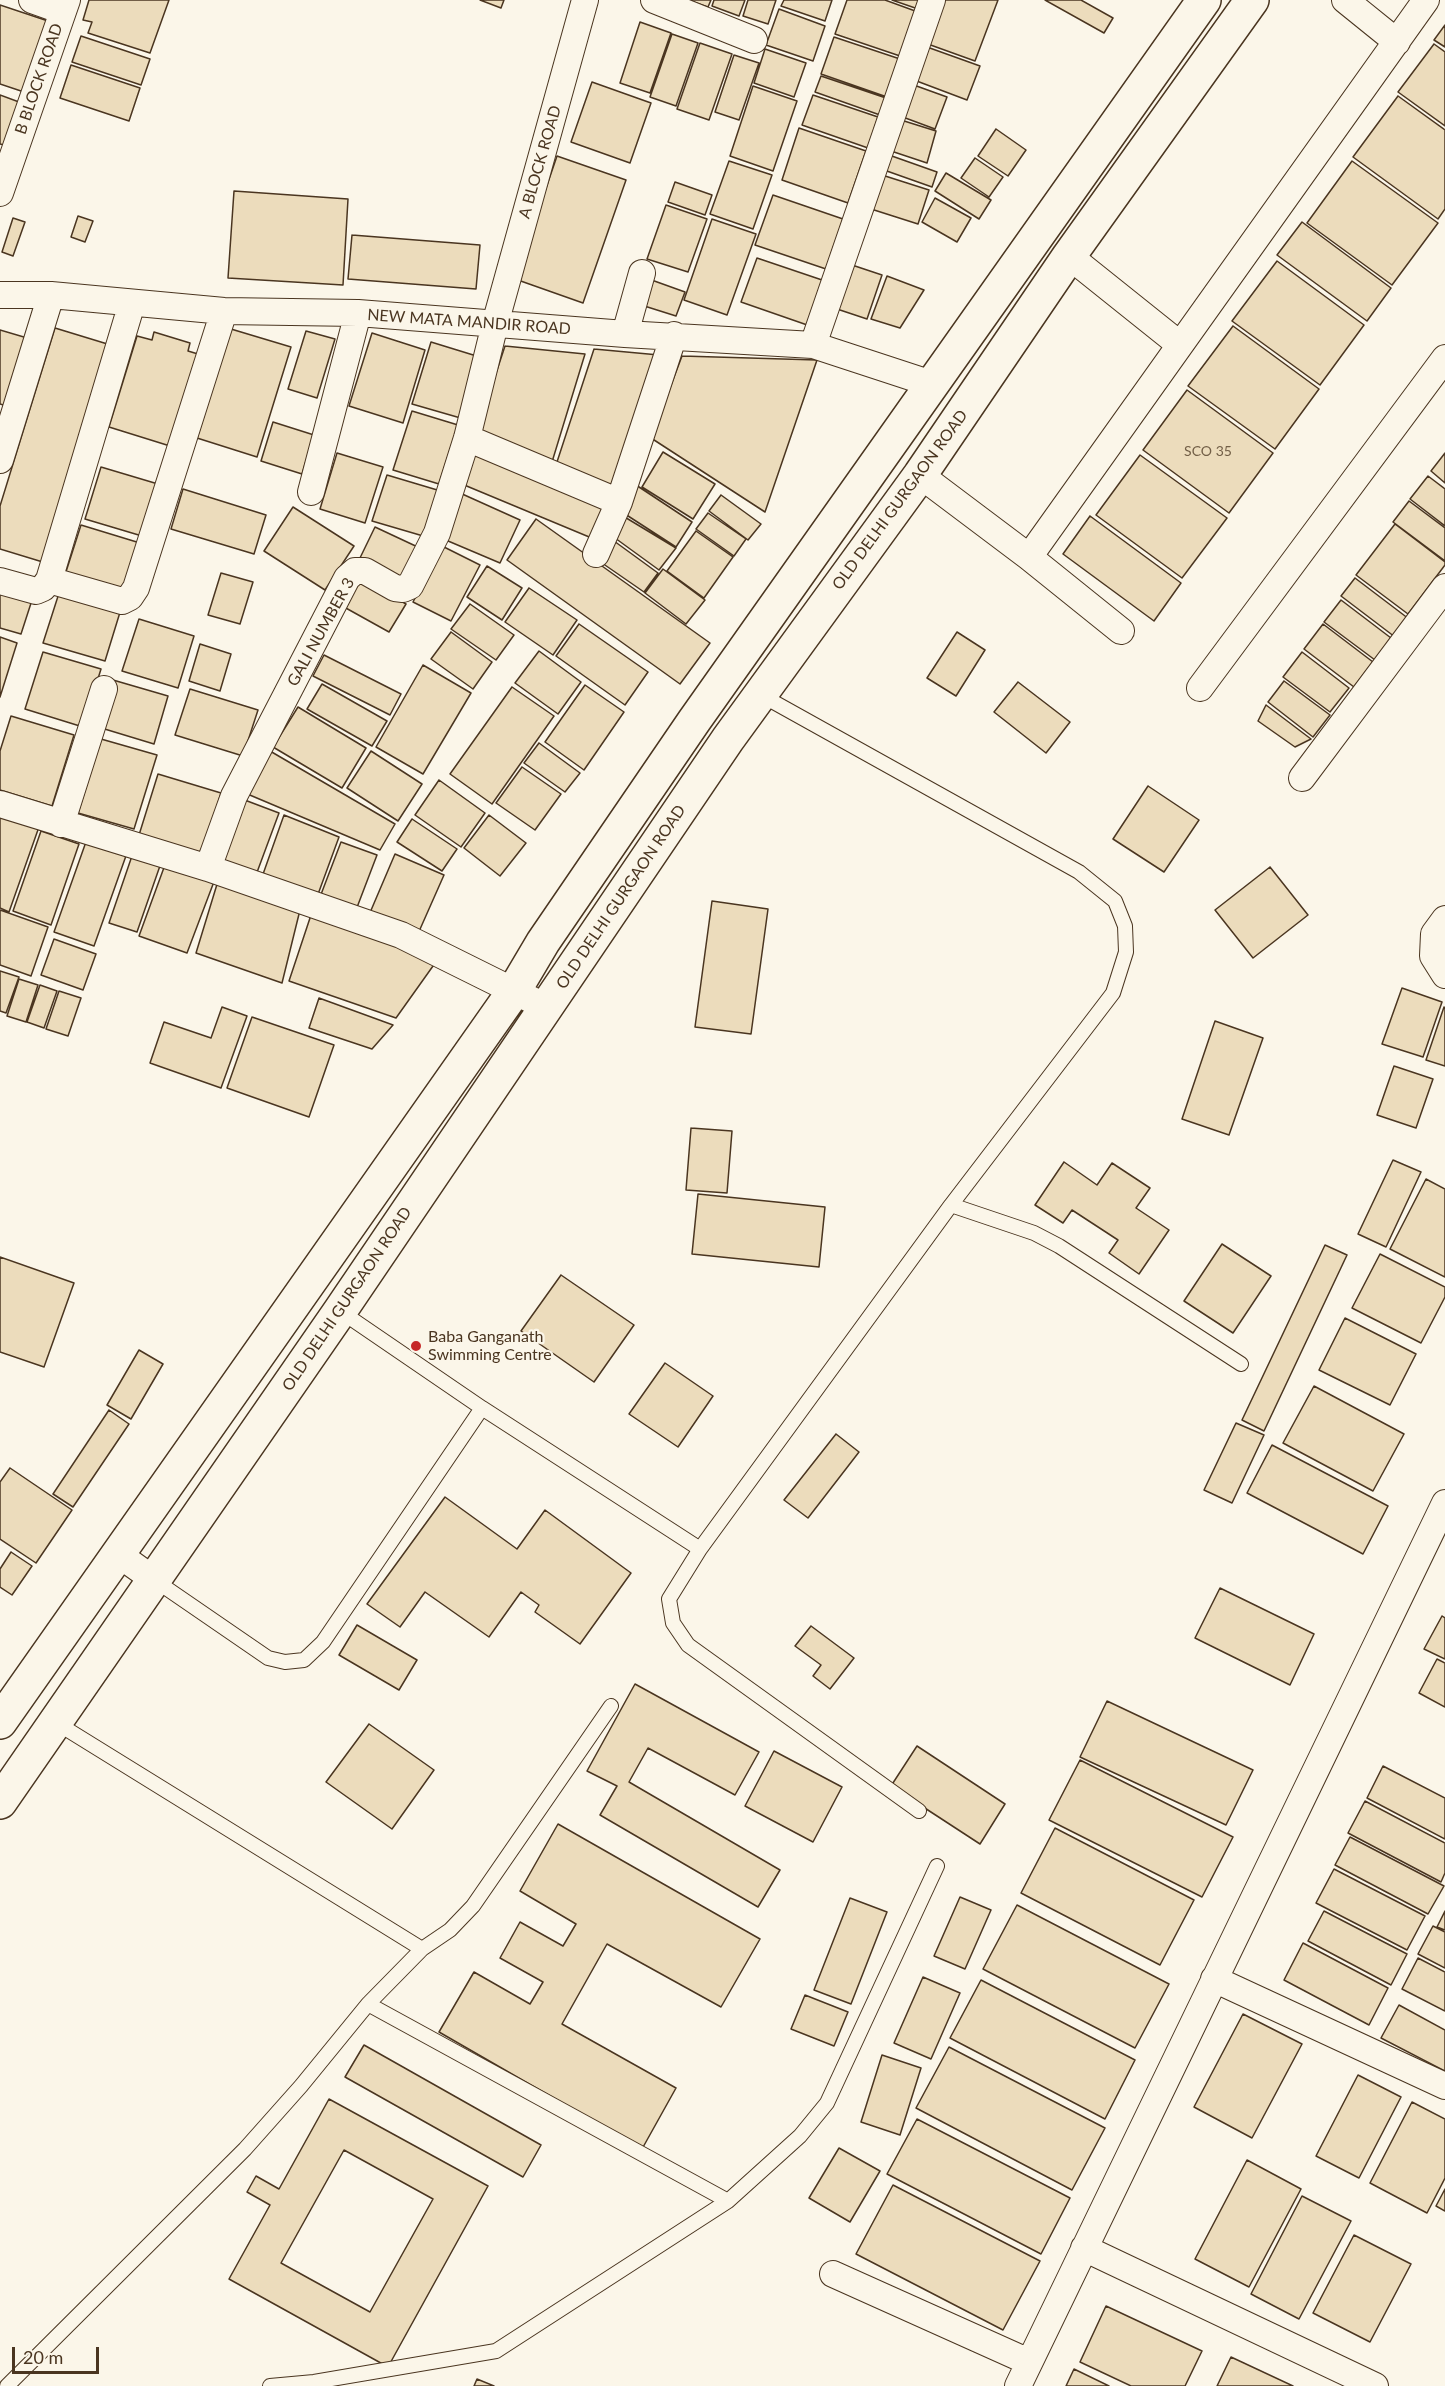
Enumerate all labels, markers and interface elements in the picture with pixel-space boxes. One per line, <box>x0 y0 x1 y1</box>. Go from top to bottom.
street label: B BLOCK ROAD <box>11 21 67 137</box>
street label: A BLOCK ROAD <box>515 103 565 221</box>
street label: NEW MATA MANDIR ROAD <box>367 305 571 339</box>
street label: OLD DELHI GURGAON ROAD <box>828 406 972 594</box>
house number: SCO 35 <box>1184 443 1232 459</box>
street label: GALI NUMBER 3 <box>283 574 359 690</box>
street label: OLD DELHI GURGAON ROAD <box>552 801 690 993</box>
street label: OLD DELHI GURGAON ROAD <box>278 1203 416 1395</box>
place label: Baba Ganganath Swimming Centre <box>428 1327 552 1365</box>
marker: Baba Ganganath Swimming Centre <box>409 1339 423 1353</box>
scale bar <box>15 2335 102 2373</box>
text: 20 m <box>23 2346 63 2368</box>

